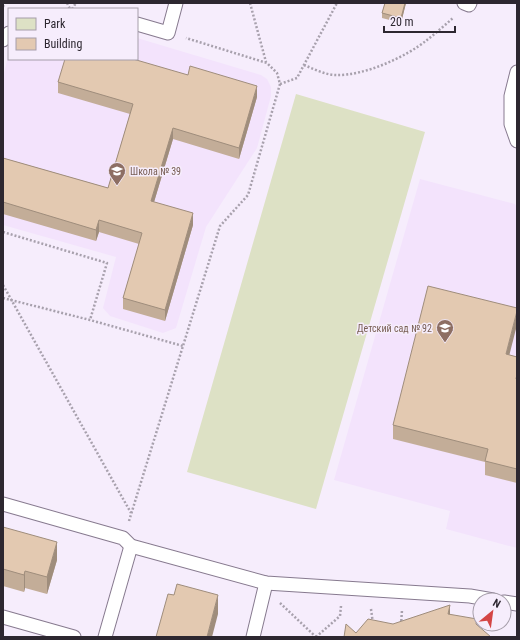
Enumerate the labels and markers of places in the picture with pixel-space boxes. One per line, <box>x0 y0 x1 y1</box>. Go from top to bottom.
school or university icon: Школа № 39 <box>107 161 127 186</box>
place label: Школа № 39 <box>130 166 181 177</box>
school or university icon: Детский сад № 92 <box>435 318 455 343</box>
place label: Детский сад № 92 <box>357 323 432 334</box>

